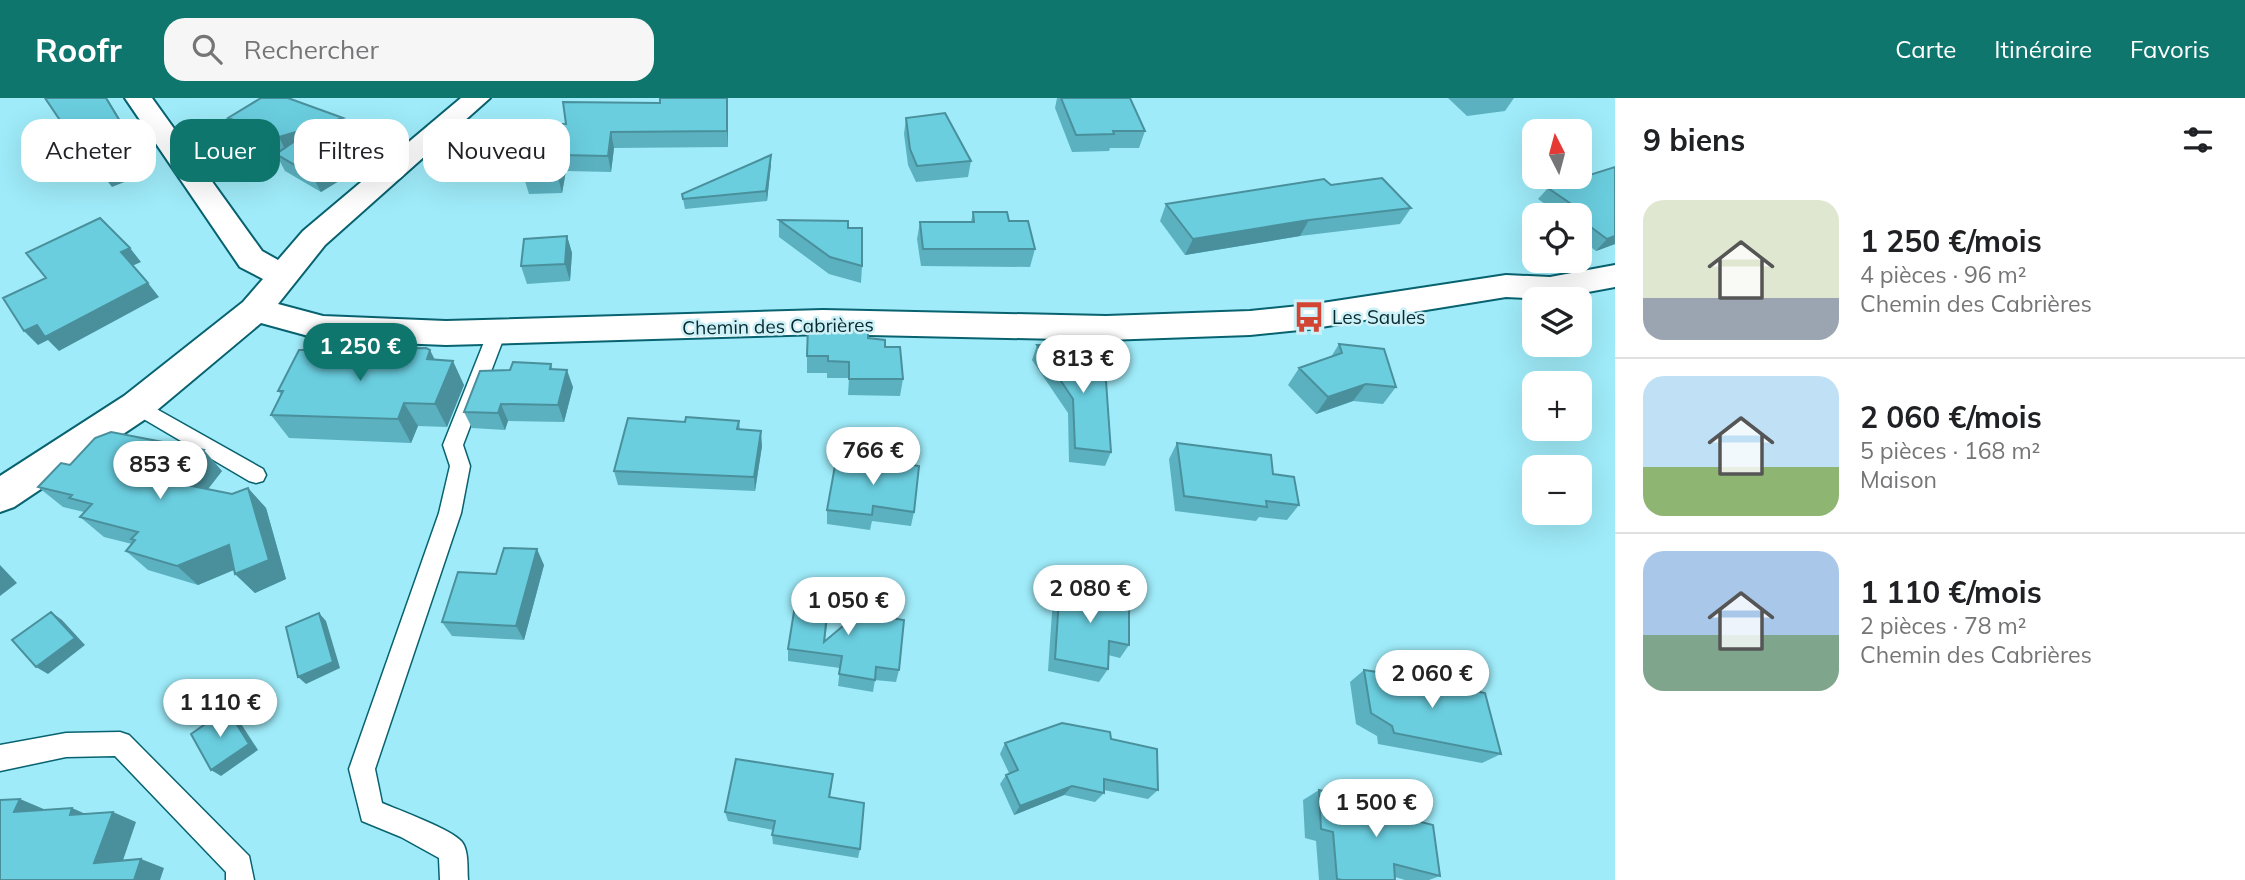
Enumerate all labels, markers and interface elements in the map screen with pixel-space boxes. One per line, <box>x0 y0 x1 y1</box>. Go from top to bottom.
search box <box>164 18 654 81</box>
text: Roofr <box>35 29 122 70</box>
icon: search <box>188 30 226 68</box>
text: Rechercher <box>244 33 379 66</box>
text: Carte <box>1895 34 1956 64</box>
text: Itinéraire <box>1994 34 2092 64</box>
text: Favoris <box>2130 34 2210 64</box>
chip: Acheter <box>21 119 156 182</box>
chip: Louer <box>170 119 280 182</box>
chip: Filtres <box>294 119 409 182</box>
chip: Nouveau <box>423 119 570 182</box>
north arrow <box>1522 119 1592 189</box>
map controls <box>1522 119 1592 525</box>
text: 9 biens <box>1643 121 1745 159</box>
icon: filters <box>2179 121 2217 159</box>
button: locate <box>1522 203 1592 273</box>
text: 1 250 €/mois <box>1860 222 2042 260</box>
icon: home <box>1699 228 1783 312</box>
text: 4 pièces · 96 m² <box>1860 260 2027 289</box>
button: layers <box>1522 287 1592 357</box>
text: Chemin des Cabrières <box>1860 289 2092 318</box>
bus stop icon: Les Saules <box>1292 300 1326 334</box>
place label: Les Saules <box>1332 305 1425 329</box>
street label: Chemin des Cabrières <box>682 312 874 340</box>
pin: 1 250 € <box>295 324 425 383</box>
text: 1 250 € <box>319 331 401 360</box>
pin: 813 € <box>1034 336 1132 395</box>
text: 813 € <box>1052 343 1114 372</box>
button: + <box>1522 371 1592 441</box>
text: 2 060 €/mois <box>1860 398 2042 436</box>
icon: home <box>1699 404 1783 488</box>
pin: 766 € <box>824 428 922 487</box>
text: 766 € <box>842 435 904 464</box>
text: 5 pièces · 168 m² <box>1860 436 2040 465</box>
pin: 853 € <box>111 442 209 501</box>
text: 853 € <box>129 449 191 478</box>
button: − <box>1522 455 1592 525</box>
text: Maison <box>1860 465 1937 494</box>
pin: 2 080 € <box>1025 566 1155 625</box>
text: 2 080 € <box>1049 573 1131 602</box>
text: 1 110 €/mois <box>1860 573 2042 611</box>
pin: 1 050 € <box>783 578 913 637</box>
icon: home <box>1699 579 1783 663</box>
text: 1 050 € <box>807 585 889 614</box>
text: 2 pièces · 78 m² <box>1860 611 2027 640</box>
text: Chemin des Cabrières <box>1860 640 2092 669</box>
pin: 2 060 € <box>1367 650 1497 710</box>
text: 2 060 € <box>1391 658 1473 687</box>
pin: 1 110 € <box>155 680 285 739</box>
text: 1 110 € <box>179 687 261 716</box>
pin: 1 500 € <box>1311 780 1441 839</box>
text: 1 500 € <box>1335 787 1417 816</box>

